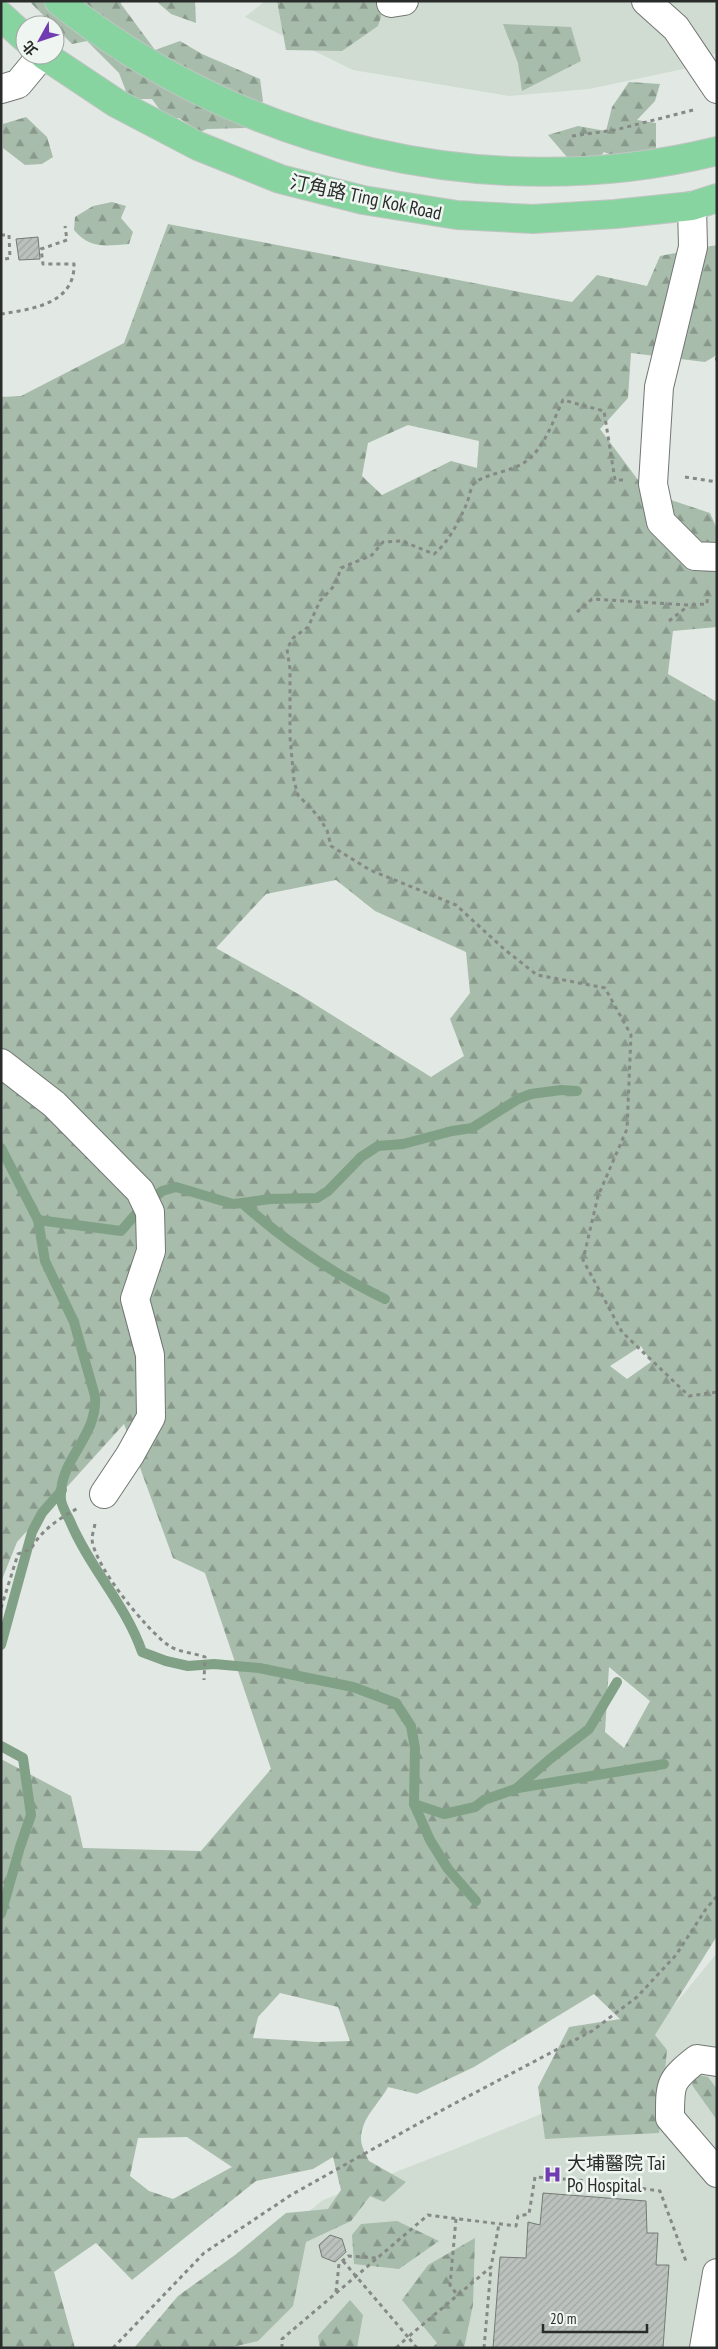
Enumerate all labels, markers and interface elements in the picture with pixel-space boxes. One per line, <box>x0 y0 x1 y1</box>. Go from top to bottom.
north arrow <box>15 15 65 65</box>
text: 北 <box>19 37 41 60</box>
street label: 汀角路 Ting Kok Road <box>288 169 444 225</box>
place label: 大埔醫院 Tai Po Hospital <box>567 2151 666 2197</box>
hospital icon: 大埔醫院 Tai Po Hospital <box>543 2164 563 2184</box>
scale bar <box>543 2302 647 2334</box>
text: 20 m <box>550 2309 576 2328</box>

